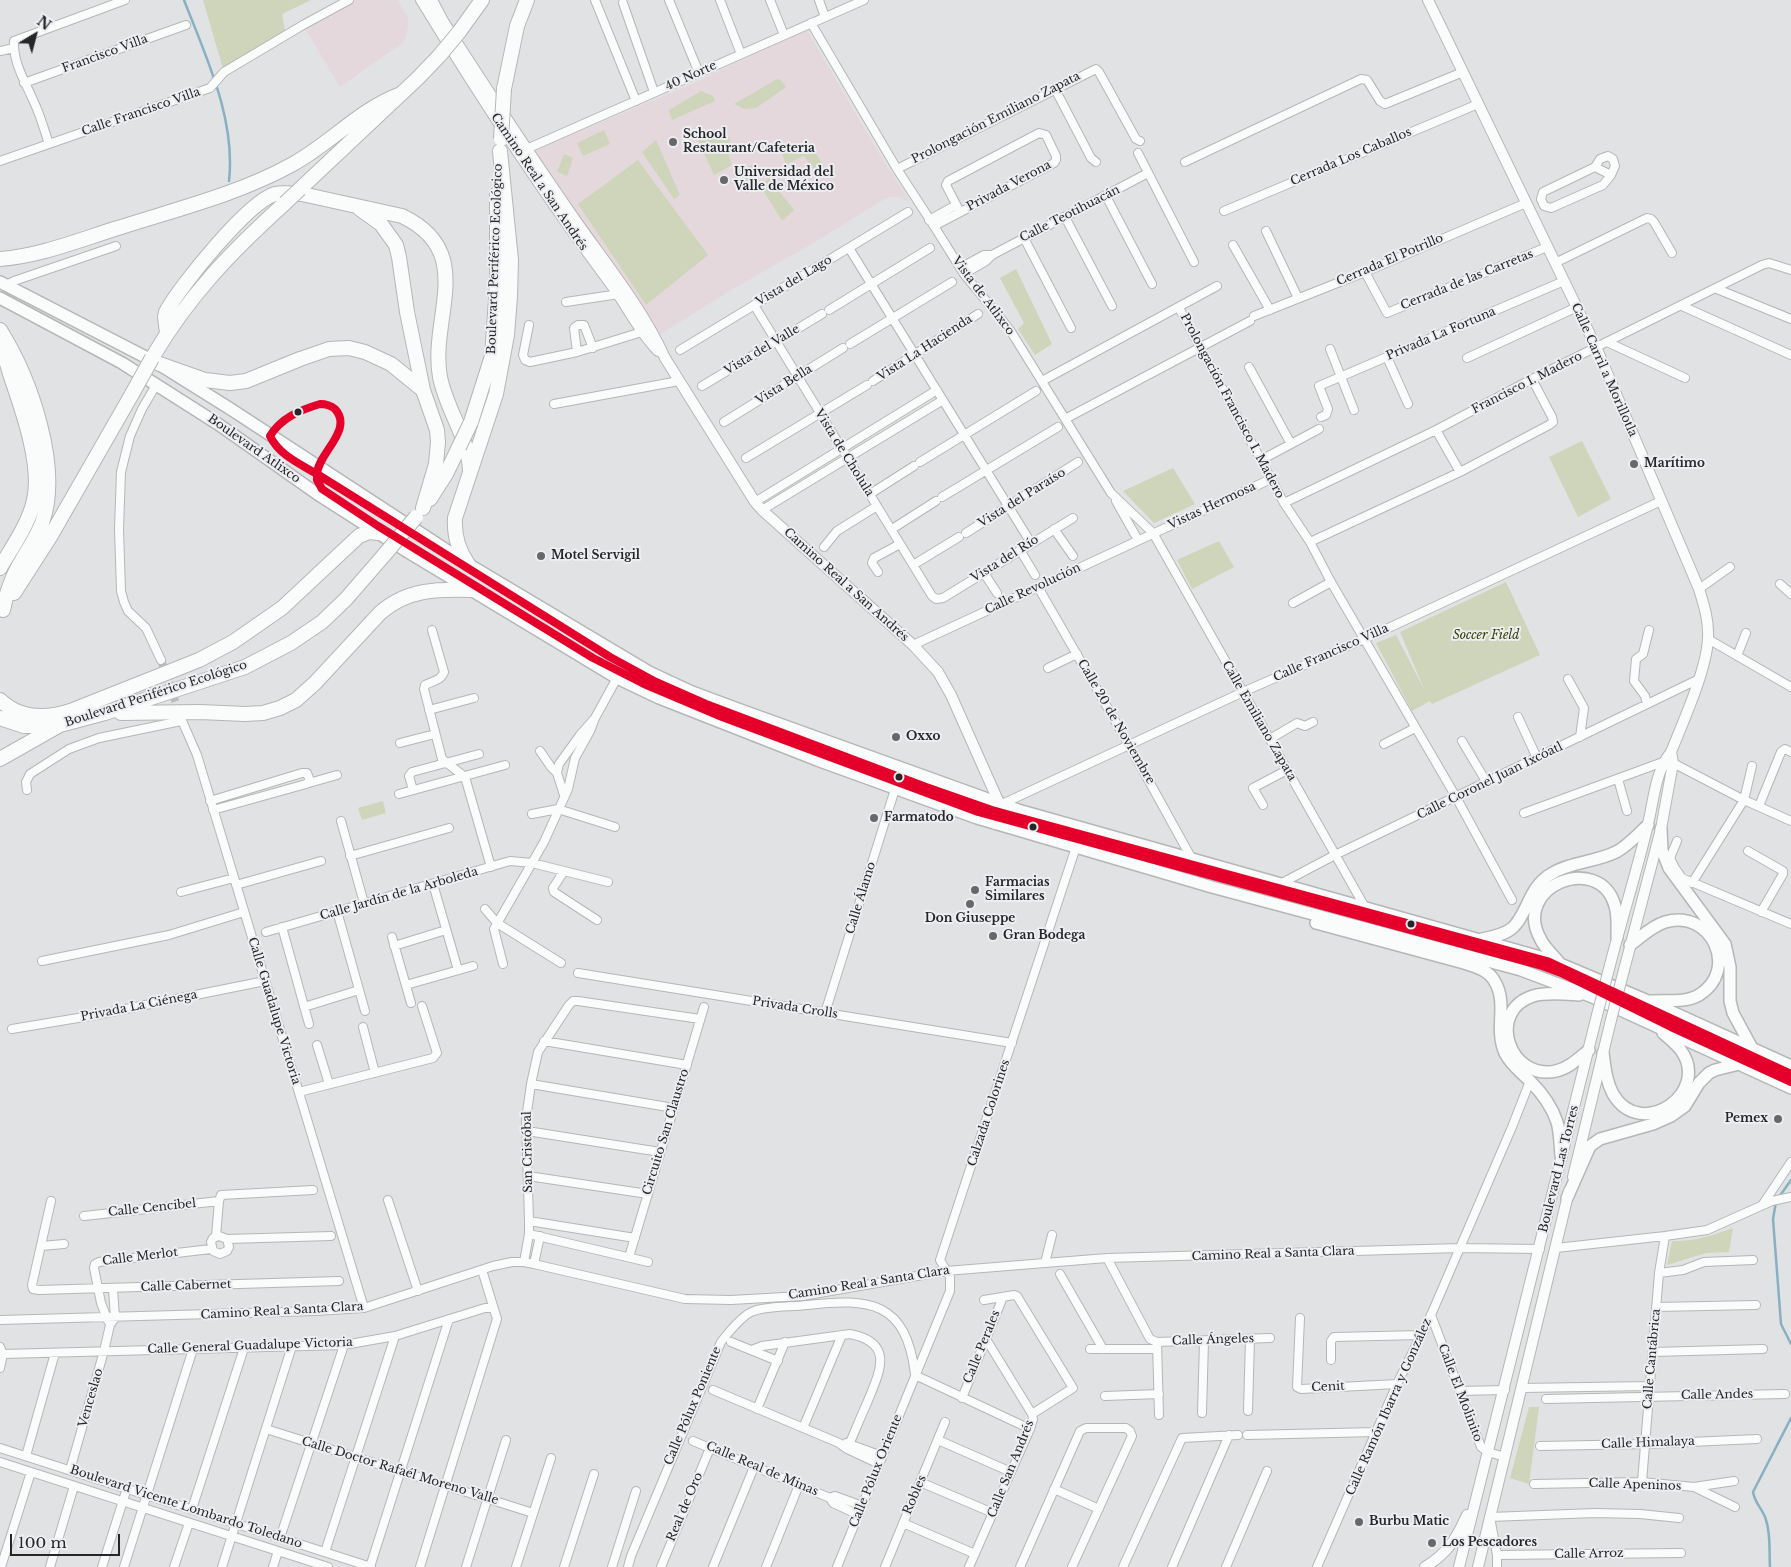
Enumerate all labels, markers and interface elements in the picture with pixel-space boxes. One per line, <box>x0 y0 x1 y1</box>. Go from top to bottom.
north arrow <box>10 10 60 60</box>
text: N <box>33 12 55 34</box>
street label: Francisco Villa <box>60 32 150 76</box>
street label: 40 Norte <box>663 58 719 94</box>
street label: Prolongación Emiliano Zapata <box>909 69 1083 167</box>
street label: Calle Francisco Villa <box>80 85 202 139</box>
street label: Camino Real a San Andrés <box>488 110 590 254</box>
street label: Cerrada Los Caballos <box>1288 125 1414 189</box>
place label: School Restaurant/Cafeteria <box>683 128 815 156</box>
marker: School Restaurant/Cafeteria <box>667 136 679 148</box>
street label: Privada Verona <box>964 158 1054 214</box>
street label: Boulevard Periférico Ecológico <box>484 163 506 355</box>
place label: Universidad del Valle de México <box>734 166 834 194</box>
marker: Universidad del Valle de México <box>718 174 730 186</box>
street label: Calle Teotihuacán <box>1018 183 1122 245</box>
street label: Cerrada El Potrillo <box>1334 231 1446 289</box>
street label: Cerrada de las Carretas <box>1399 247 1535 313</box>
street label: Vista del Lago <box>753 253 835 309</box>
street label: Vista de Atlixco <box>949 254 1017 338</box>
street label: Calle Carril a Morillotla <box>1568 301 1640 439</box>
street label: Privada La Fortuna <box>1384 304 1498 364</box>
street label: Prolongación Francisco I. Madero <box>1177 311 1287 501</box>
street label: Vista La Hacienda <box>875 312 975 384</box>
street label: Vista del Valle <box>722 322 802 378</box>
street label: Francisco I. Madero <box>1469 349 1585 417</box>
street label: Vista Bella <box>753 362 815 408</box>
unlabelled marker <box>293 407 303 417</box>
street label: Vista de Cholula <box>811 407 877 499</box>
street label: Boulevard Atlixco <box>205 412 303 486</box>
place label: Marítimo <box>1644 457 1705 471</box>
marker: Marítimo <box>1628 458 1640 470</box>
street label: Vista del Paraíso <box>976 465 1068 531</box>
street label: Vistas Hermosa <box>1166 479 1258 533</box>
street label: Camino Real a San Andrés <box>781 525 911 645</box>
street label: Vista del Río <box>968 532 1042 586</box>
place label: Motel Servigil <box>551 549 640 563</box>
marker: Motel Servigil <box>535 550 547 562</box>
street label: Calle Revolución <box>983 561 1083 617</box>
street label: Calle Francisco Villa <box>1271 621 1391 685</box>
park label: Soccer Field <box>1453 629 1519 643</box>
street label: Calle 20 de Noviembre <box>1074 657 1158 787</box>
street label: Boulevard Periférico Ecológico <box>63 658 249 730</box>
street label: Calle Emiliano Zapata <box>1219 658 1299 784</box>
place label: Oxxo <box>906 730 940 744</box>
marker: Oxxo <box>890 731 902 743</box>
street label: Calle Coronel Juan Ixcóatl <box>1415 739 1565 823</box>
unlabelled marker <box>894 772 904 782</box>
place label: Farmatodo <box>884 811 954 825</box>
marker: Farmatodo <box>868 812 880 824</box>
unlabelled marker <box>1028 822 1038 832</box>
street label: Calle Álamo <box>843 860 879 936</box>
street label: Calle Jardín de la Arboleda <box>318 865 480 923</box>
place label: Farmacias Similares <box>985 876 1050 904</box>
marker: Farmacias Similares <box>969 884 981 896</box>
marker: Don Giuseppe <box>964 898 976 910</box>
place label: Don Giuseppe <box>925 912 1015 926</box>
unlabelled marker <box>1406 919 1416 929</box>
place label: Gran Bodega <box>1003 929 1085 943</box>
marker: Gran Bodega <box>987 930 999 942</box>
street label: Calle Guadalupe Victoria <box>245 936 303 1086</box>
street label: Privada La Ciénega <box>80 988 198 1024</box>
street label: Privada Crolls <box>751 994 839 1022</box>
street label: Calzada Colorines <box>965 1058 1013 1168</box>
street label: Circuito San Claustro <box>640 1067 692 1197</box>
street label: Boulevard Las Torres <box>1536 1104 1582 1234</box>
street label: San Cristóbal <box>520 1111 536 1193</box>
place label: Pemex <box>1725 1112 1768 1126</box>
marker: Pemex <box>1772 1113 1784 1125</box>
street label: Calle Cencibel <box>107 1196 197 1220</box>
street label: Camino Real a Santa Clara <box>1191 1244 1355 1264</box>
street label: Calle Merlot <box>101 1245 179 1269</box>
street label: Camino Real a Santa Clara <box>787 1263 951 1303</box>
street label: Calle Cabernet <box>140 1277 232 1295</box>
street label: Camino Real a Santa Clara <box>200 1300 364 1322</box>
street label: Calle Perales <box>961 1308 1003 1386</box>
street label: Calle Cantábrica <box>1640 1308 1664 1410</box>
street label: Calle Ramón Ibarra y González <box>1343 1316 1435 1498</box>
street label: Calle Ángeles <box>1172 1331 1254 1349</box>
street label: Calle General Guadalupe Victoria <box>147 1335 353 1357</box>
street label: Calle El Molinito <box>1435 1342 1485 1444</box>
street label: Calle Pólux Poniente <box>661 1345 725 1467</box>
street label: Venceslao <box>76 1367 106 1429</box>
street label: Cenit <box>1311 1379 1345 1395</box>
street label: Calle Andes <box>1681 1387 1753 1403</box>
street label: Calle Pólux Oriente <box>847 1412 905 1530</box>
street label: Calle San Andrés <box>985 1418 1037 1520</box>
street label: Calle Doctor Rafaél Moreno Valle <box>300 1434 500 1508</box>
street label: Calle Himalaya <box>1601 1434 1695 1452</box>
street label: Calle Real de Minas <box>704 1439 820 1499</box>
street label: Boulevard Vicente Lombardo Toledano <box>68 1463 304 1551</box>
street label: Real de Oro <box>664 1470 706 1544</box>
street label: Robles <box>900 1473 930 1517</box>
street label: Calle Apeninos <box>1588 1476 1682 1494</box>
place label: Burbu Matic <box>1369 1515 1449 1529</box>
marker: Burbu Matic <box>1353 1516 1365 1528</box>
scale bar <box>12 1524 122 1556</box>
text: 100 m <box>18 1533 67 1552</box>
place label: Los Pescadores <box>1442 1536 1537 1550</box>
marker: Los Pescadores <box>1426 1537 1438 1549</box>
street label: Calle Arroz <box>1554 1546 1624 1562</box>

